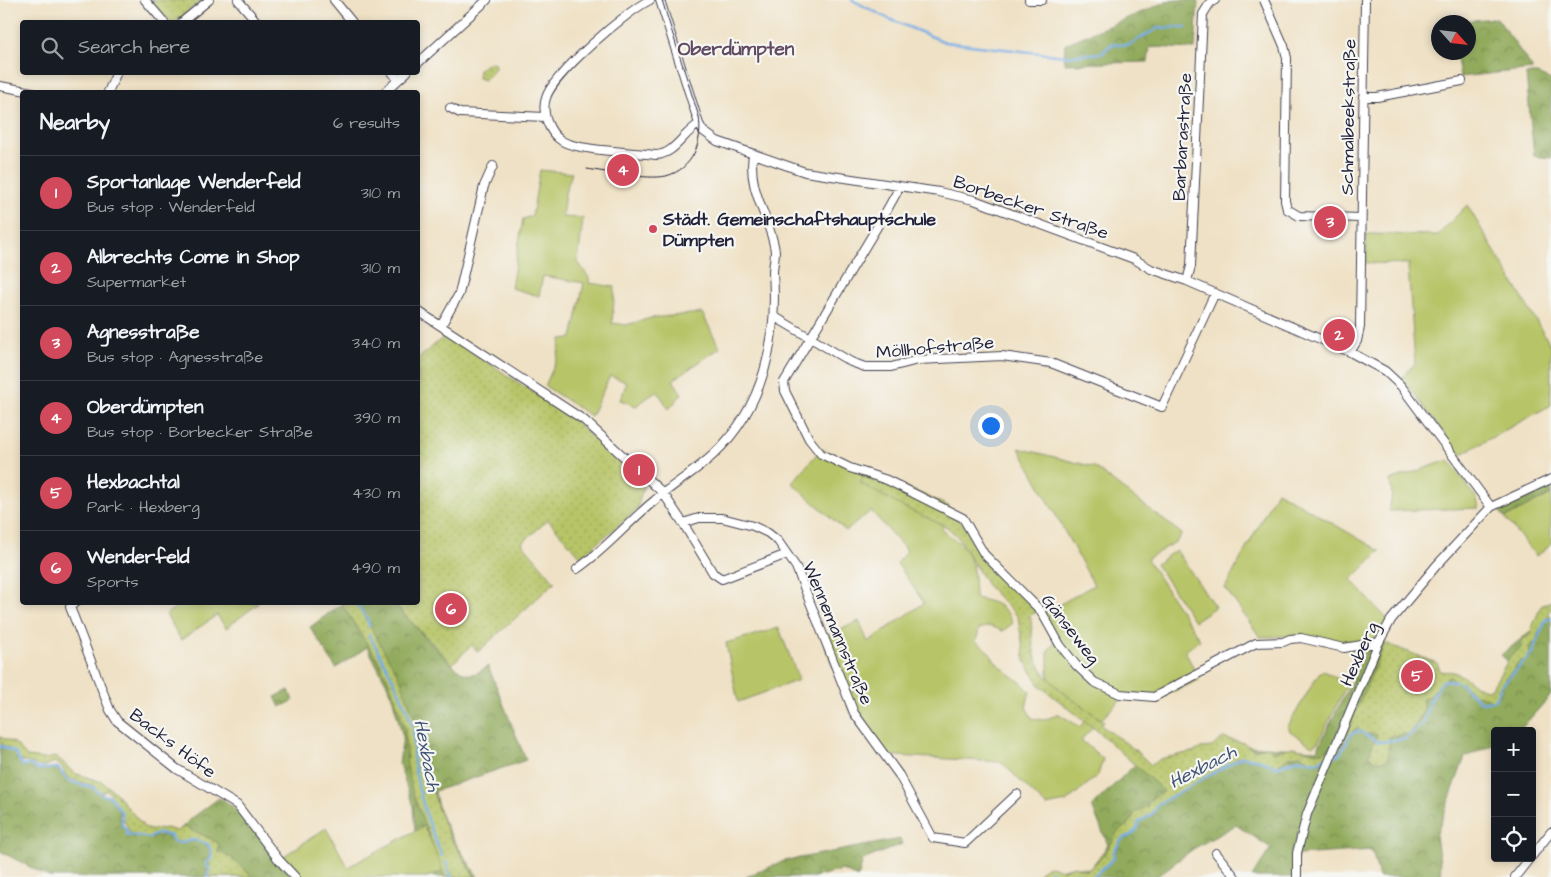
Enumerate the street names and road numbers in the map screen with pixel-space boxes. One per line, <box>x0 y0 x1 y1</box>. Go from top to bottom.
street label: Schmalbeekstraße <box>1335 38 1362 195</box>
street label: Barbarastraße <box>1167 72 1198 202</box>
street label: Borbecker Straße <box>950 169 1112 246</box>
street label: Möllhofstraße <box>875 330 995 365</box>
street label: Wennemannstraße <box>796 558 879 709</box>
street label: Gänseweg <box>1034 589 1106 670</box>
street label: Hexberg <box>1334 618 1386 691</box>
street label: Backs Höfe <box>124 703 221 784</box>

